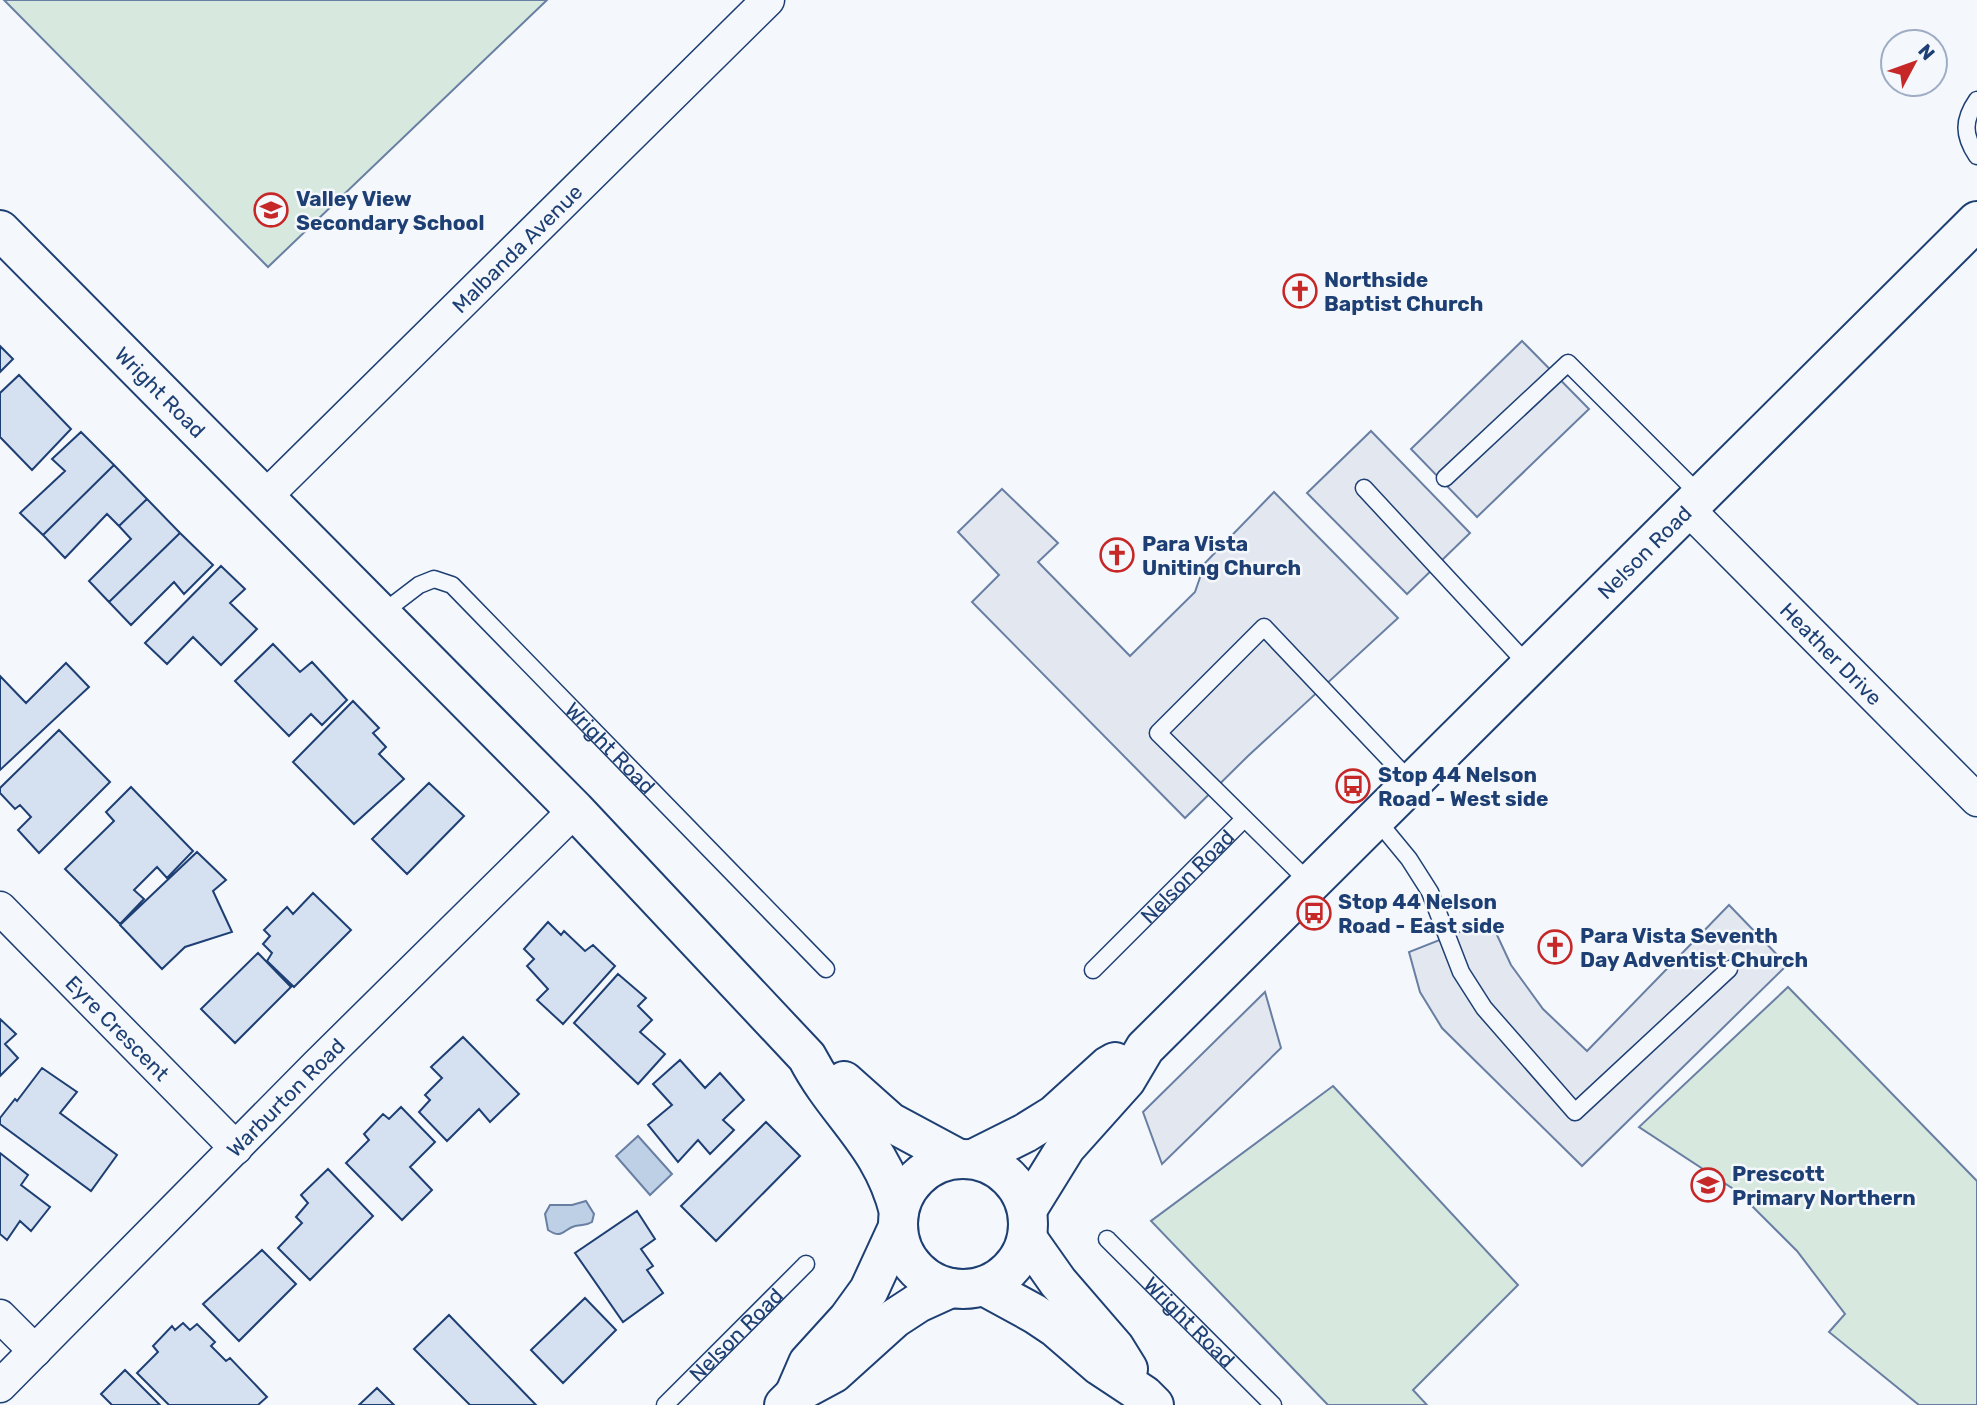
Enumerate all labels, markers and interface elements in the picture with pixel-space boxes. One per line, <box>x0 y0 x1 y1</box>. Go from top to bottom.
north arrow <box>1879 28 1949 98</box>
text: N <box>1913 39 1940 65</box>
street label: Malbanda Avenue <box>447 179 587 318</box>
place label: Valley View Secondary School <box>296 186 484 235</box>
school or university icon: Valley View Secondary School <box>252 191 290 229</box>
place label: Northside Baptist Church <box>1324 267 1483 316</box>
church icon: Northside Baptist Church <box>1281 272 1319 310</box>
street label: Wright Road <box>110 341 211 443</box>
street label: Nelson Road <box>1592 500 1696 604</box>
place label: Para Vista Uniting Church <box>1142 531 1301 580</box>
church icon: Para Vista Uniting Church <box>1098 536 1136 574</box>
street label: Heather Drive <box>1775 597 1888 710</box>
street label: Wright Road <box>560 697 661 799</box>
place label: Stop 44 Nelson Road - West side <box>1378 762 1548 811</box>
bus stop icon: Stop 44 Nelson Road - West side <box>1334 767 1372 805</box>
street label: Nelson Road <box>1135 824 1239 928</box>
place label: Stop 44 Nelson Road - East side <box>1338 889 1505 938</box>
bus stop icon: Stop 44 Nelson Road - East side <box>1295 894 1333 932</box>
place label: Para Vista Seventh Day Adventist Church <box>1580 923 1808 972</box>
church icon: Para Vista Seventh Day Adventist Church <box>1536 928 1574 966</box>
street label: Eyre Crescent <box>61 970 175 1085</box>
street label: Warburton Road <box>221 1033 350 1162</box>
place label: Prescott Primary Northern <box>1732 1161 1916 1210</box>
school or university icon: Prescott Primary Northern <box>1689 1166 1727 1204</box>
street label: Wright Road <box>1139 1271 1240 1372</box>
street label: Nelson Road <box>684 1282 788 1386</box>

